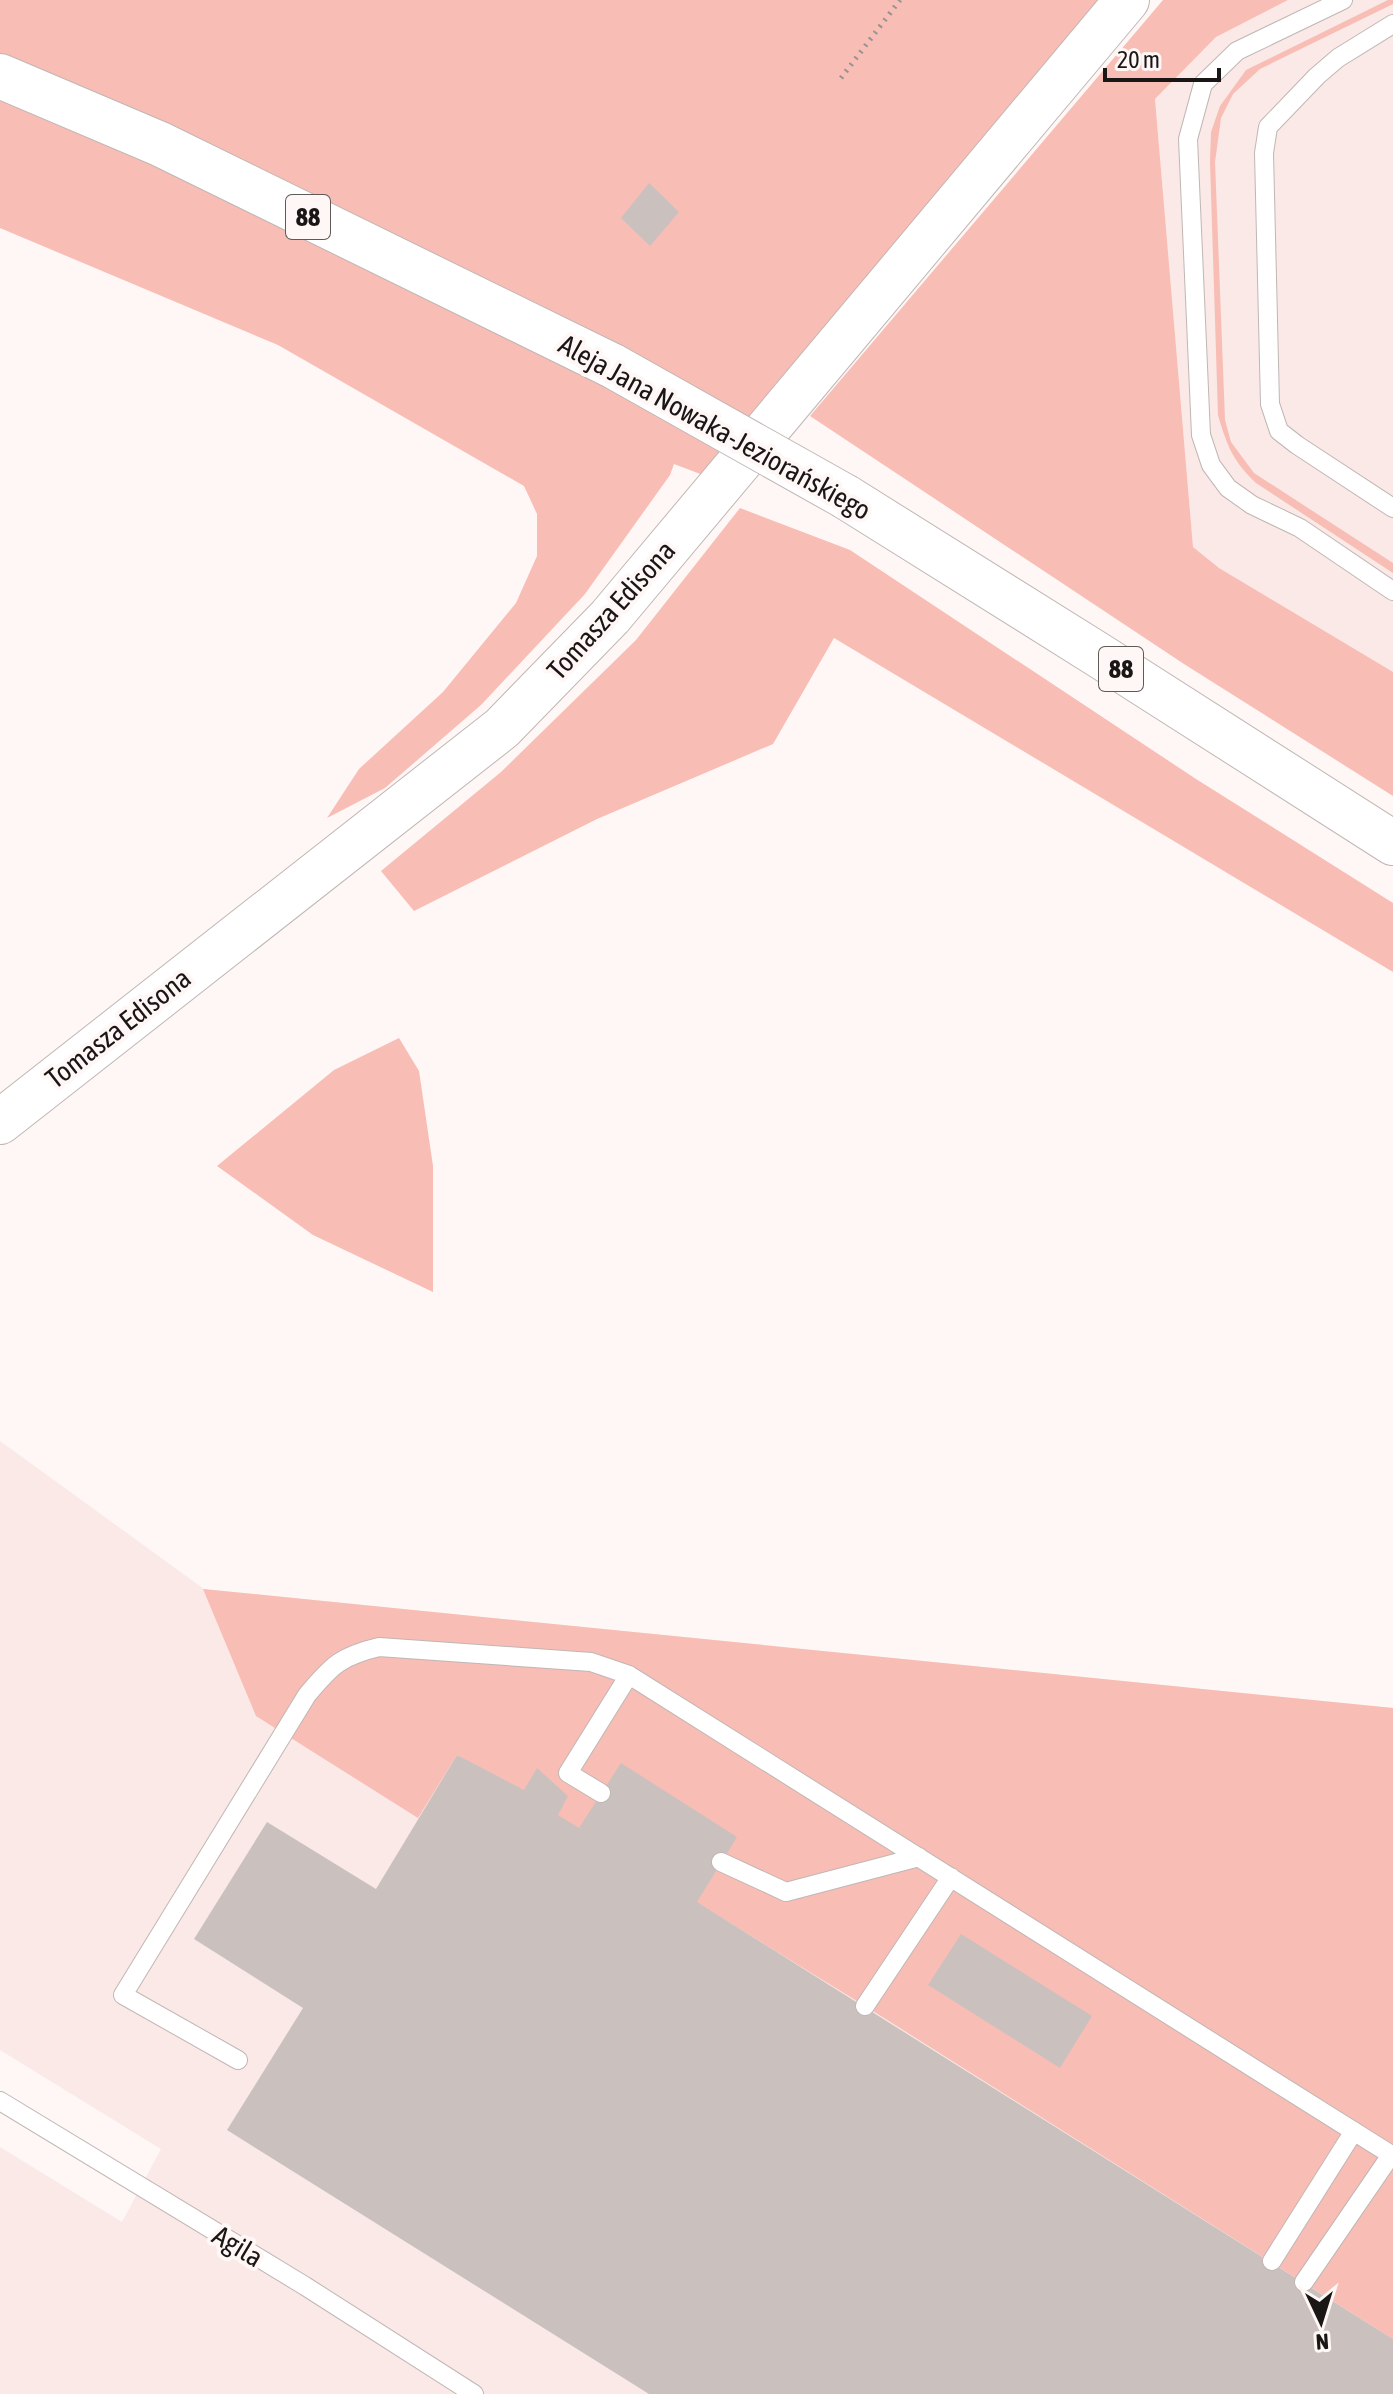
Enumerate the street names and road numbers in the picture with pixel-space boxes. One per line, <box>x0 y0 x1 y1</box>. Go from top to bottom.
road number: 88 <box>286 195 330 239</box>
street label: Aleja Jana Nowaka-Jeziorańskiego <box>554 328 876 526</box>
street label: Tomasza Edisona <box>541 534 681 686</box>
road number: 88 <box>1099 647 1143 691</box>
street label: Tomasza Edisona <box>39 962 197 1094</box>
street label: Agila <box>207 2219 269 2273</box>

